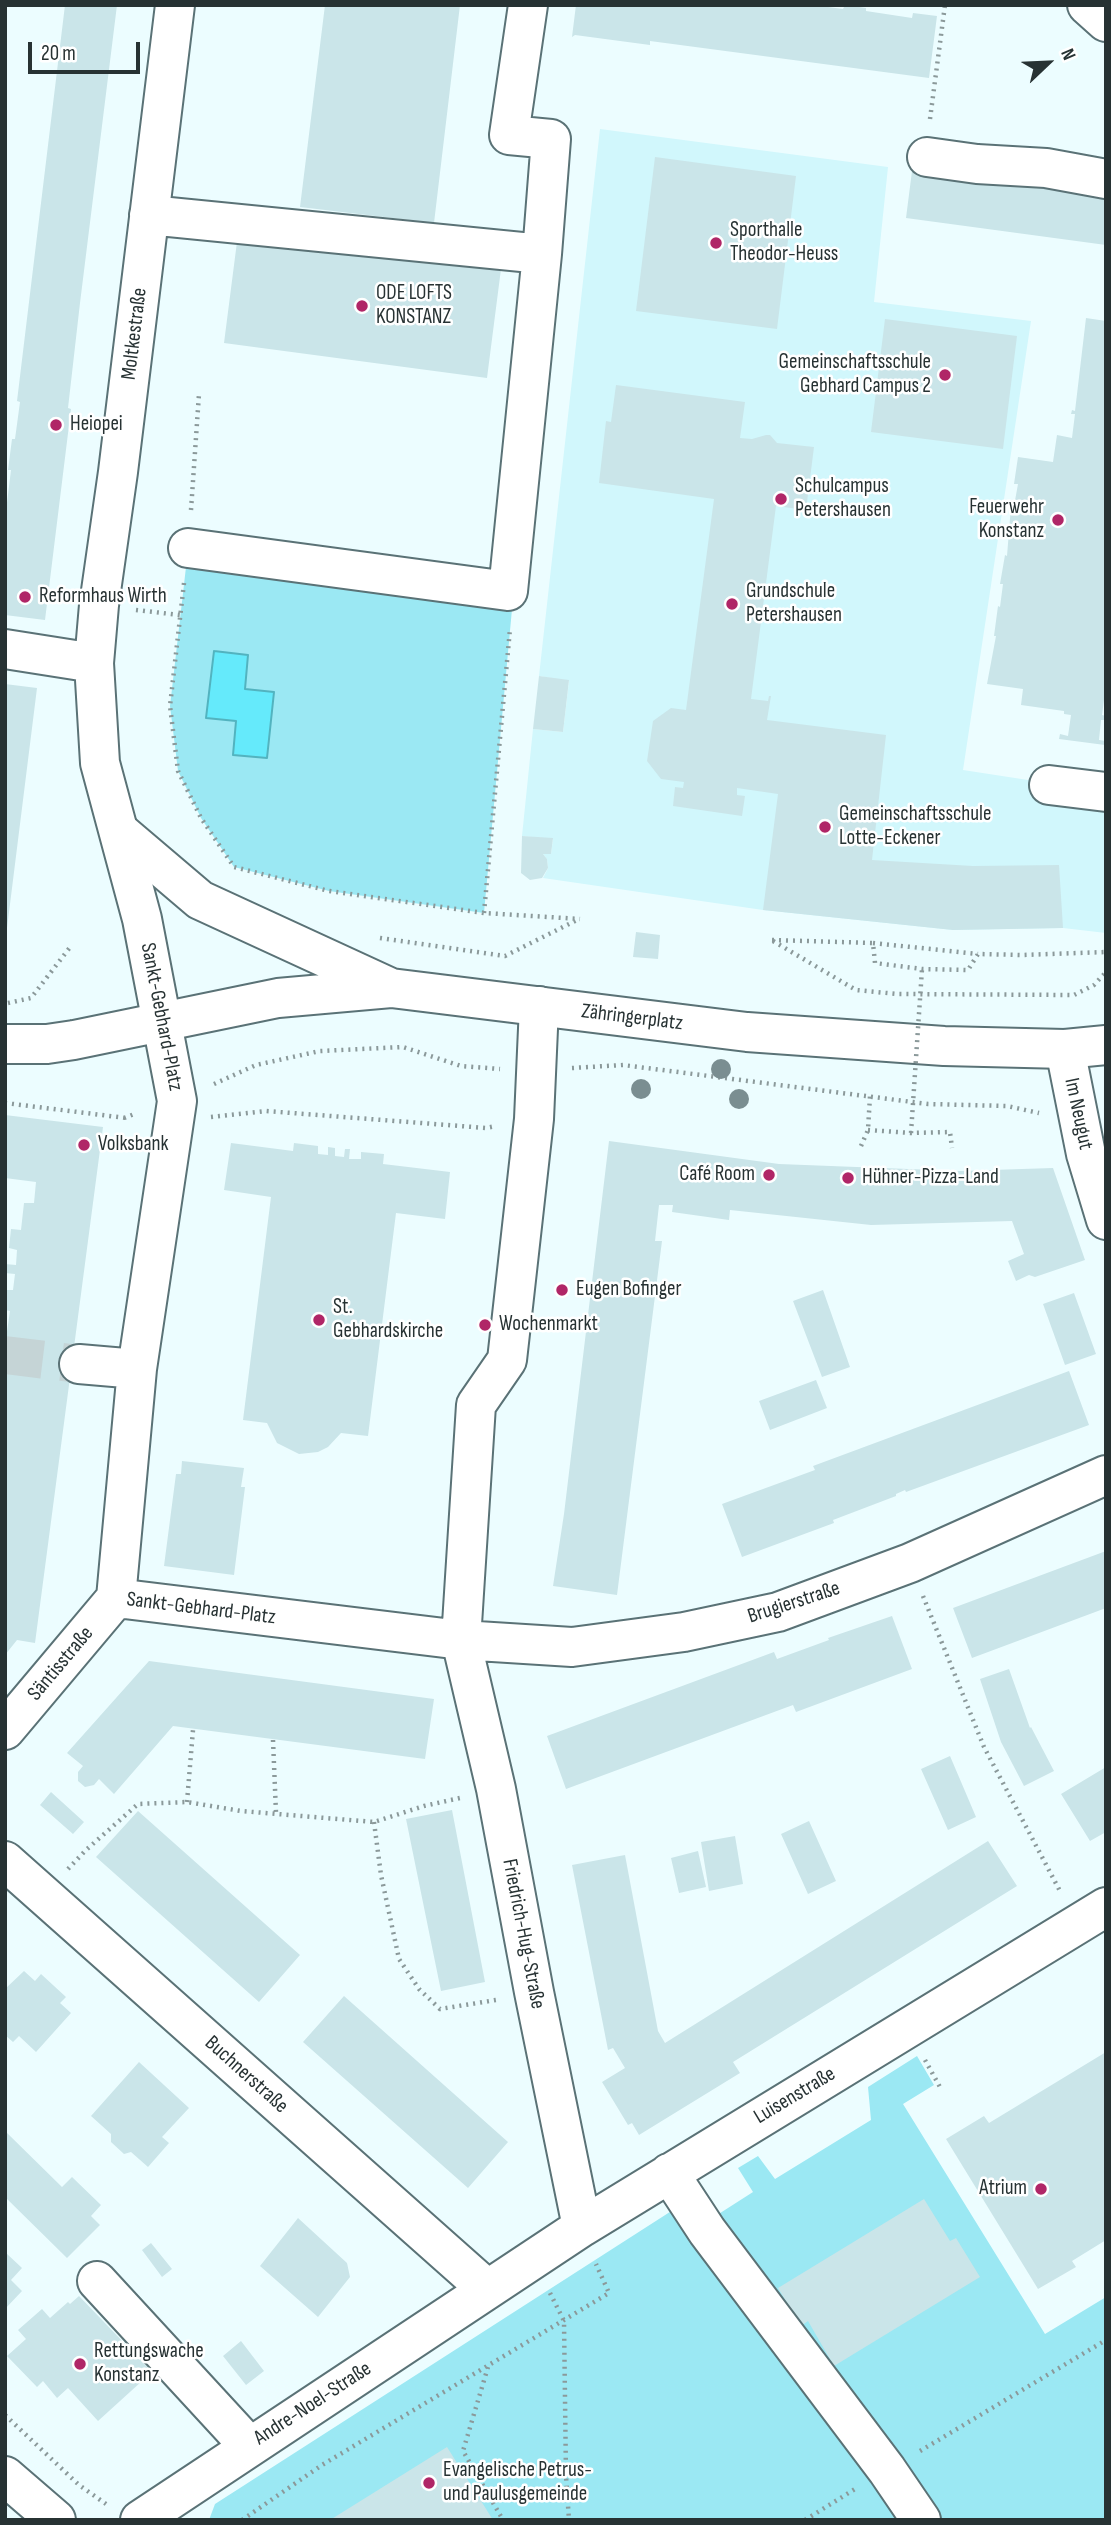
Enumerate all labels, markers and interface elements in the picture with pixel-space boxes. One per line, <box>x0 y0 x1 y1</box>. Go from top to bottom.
scale bar <box>32 28 144 72</box>
north arrow <box>1013 28 1083 98</box>
text: 20 m <box>41 41 76 66</box>
text: N <box>1055 45 1080 64</box>
place label: Sporthalle Theodor-Heuss <box>730 218 838 268</box>
marker: Sporthalle Theodor-Heuss <box>708 235 724 251</box>
place label: ODE LOFTS KONSTANZ <box>376 281 452 331</box>
street label: Moltkestraße <box>117 287 153 381</box>
marker: ODE LOFTS KONSTANZ <box>354 298 370 314</box>
place label: Gemeinschaftsschule Gebhard Campus 2 <box>779 350 931 400</box>
marker: Gemeinschaftsschule Gebhard Campus 2 <box>937 367 953 383</box>
place label: Heiopei <box>70 412 123 438</box>
marker: Heiopei <box>48 417 64 433</box>
place label: Schulcampus Petershausen <box>795 474 891 524</box>
marker: Schulcampus Petershausen <box>773 491 789 507</box>
place label: Feuerwehr Konstanz <box>969 495 1044 545</box>
marker: Feuerwehr Konstanz <box>1050 512 1066 528</box>
place label: Grundschule Petershausen <box>746 579 842 629</box>
place label: Reformhaus Wirth <box>39 584 167 610</box>
marker: Reformhaus Wirth <box>17 589 33 605</box>
marker: Grundschule Petershausen <box>724 596 740 612</box>
place label: Gemeinschaftsschule Lotte-Eckener <box>839 802 991 852</box>
marker: Gemeinschaftsschule Lotte-Eckener <box>817 819 833 835</box>
street label: Sankt-Gebhard-Platz <box>134 941 188 1093</box>
street label: Zähringerplatz <box>580 999 684 1037</box>
street label: Im Neugut <box>1058 1076 1098 1152</box>
place label: Volksbank <box>98 1132 168 1158</box>
marker: Volksbank <box>76 1137 92 1153</box>
place label: Café Room <box>679 1162 755 1188</box>
place label: Hühner-Pizza-Land <box>862 1165 999 1191</box>
marker: Café Room <box>761 1167 777 1183</box>
marker: Hühner-Pizza-Land <box>840 1170 856 1186</box>
place label: Eugen Bofinger <box>576 1277 681 1303</box>
marker: Eugen Bofinger <box>554 1282 570 1298</box>
place label: St. Gebhardskirche <box>333 1295 443 1345</box>
marker: St. Gebhardskirche <box>311 1312 327 1328</box>
place label: Wochenmarkt <box>499 1312 598 1338</box>
marker: Wochenmarkt <box>477 1317 493 1333</box>
street label: Brugierstraße <box>745 1576 843 1630</box>
street label: Sankt-Gebhard-Platz <box>125 1587 277 1631</box>
street label: Säntisstraße <box>23 1622 99 1706</box>
street label: Friedrich-Hug-Straße <box>496 1857 550 2011</box>
street label: Buchnerstraße <box>199 2031 293 2119</box>
street label: Luisenstraße <box>750 2062 840 2130</box>
place label: Atrium <box>979 2176 1027 2202</box>
marker: Atrium <box>1033 2181 1049 2197</box>
place label: Rettungswache Konstanz <box>94 2339 204 2389</box>
marker: Rettungswache Konstanz <box>72 2356 88 2372</box>
street label: Andre-Noel-Straße <box>250 2357 376 2451</box>
place label: Evangelische Petrus- und Paulusgemeinde <box>443 2458 592 2508</box>
marker: Evangelische Petrus- und Paulusgemeinde <box>421 2475 437 2491</box>

